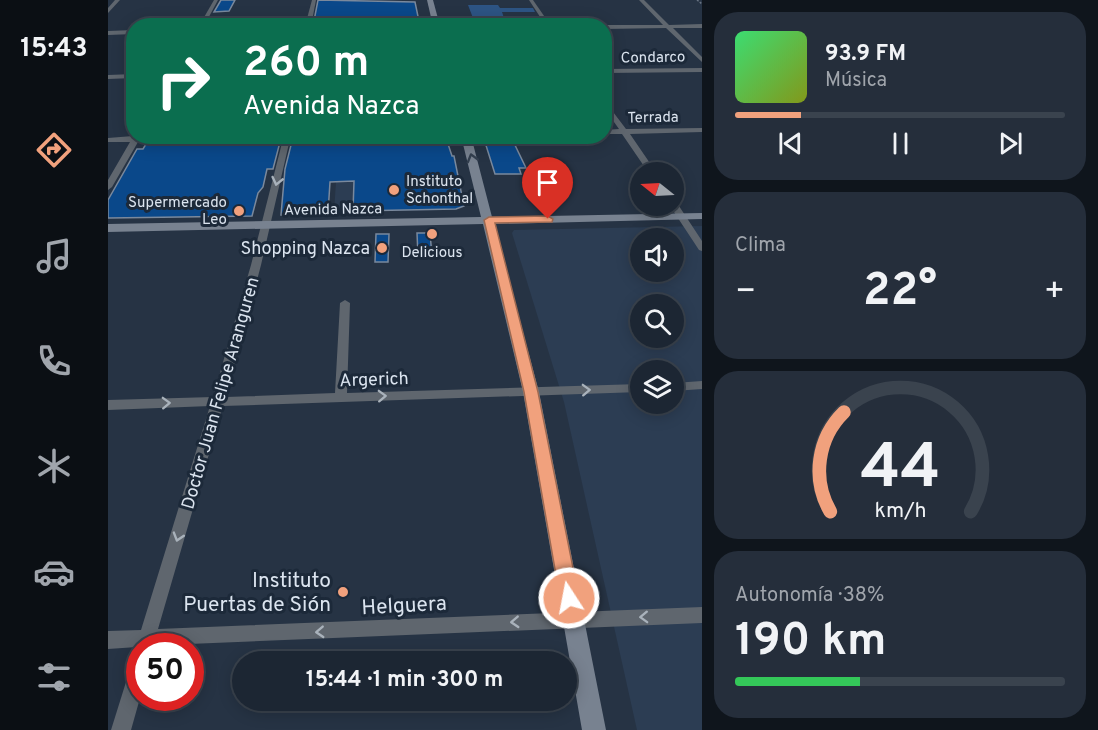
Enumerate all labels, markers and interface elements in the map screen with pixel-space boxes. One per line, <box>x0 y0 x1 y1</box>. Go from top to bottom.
text: 15:43 <box>20 32 88 66</box>
text: 260 m <box>243 38 369 91</box>
text: 93.9 FM <box>825 41 906 68</box>
icon: right <box>144 42 222 120</box>
street label: Condarco <box>621 48 686 69</box>
text: Música <box>825 68 887 94</box>
text: Avenida Nazca <box>243 90 420 124</box>
street label: Terrada <box>627 109 679 128</box>
icon: previous <box>774 127 807 160</box>
icon: pause <box>884 127 917 160</box>
icon: next <box>994 127 1027 160</box>
icon: directions <box>33 129 75 171</box>
one-way arrow <box>466 153 479 163</box>
pin <box>522 157 573 219</box>
north arrow <box>630 162 684 216</box>
map controls <box>630 162 684 414</box>
icon: arrive <box>531 166 564 199</box>
place label: Instituto Schonthal <box>406 173 473 209</box>
one-way arrow <box>271 176 284 186</box>
marker: Instituto Schonthal <box>387 183 401 197</box>
place label: Supermercado Leo <box>128 194 227 230</box>
street label: Avenida Nazca <box>284 200 382 221</box>
marker: Supermercado Leo <box>232 204 246 218</box>
marker: Delicious <box>425 227 439 241</box>
button: sound <box>630 228 684 282</box>
text: Clima <box>735 233 786 259</box>
icon: music <box>33 235 75 277</box>
place label: Shopping Nazca <box>240 238 370 261</box>
marker: Shopping Nazca <box>375 241 389 255</box>
place label: Delicious <box>401 244 463 263</box>
text: 22° <box>863 264 937 321</box>
text: − <box>735 272 756 314</box>
text: + <box>1044 272 1065 314</box>
street label: Doctor Juan Felipe Aranguren <box>177 275 266 512</box>
button: search <box>630 294 684 348</box>
icon: phone <box>33 340 75 382</box>
button: layers <box>630 360 684 414</box>
street label: Argerich <box>339 368 409 393</box>
one-way arrow <box>581 384 590 396</box>
one-way arrow <box>378 390 387 403</box>
one-way arrow <box>162 396 171 409</box>
text: 44 <box>860 431 940 510</box>
icon: climate <box>33 445 75 487</box>
text: km/h <box>874 498 926 525</box>
one-way arrow <box>173 531 185 542</box>
icon: car <box>33 551 75 593</box>
position arrow <box>537 566 601 630</box>
place label: Instituto Puertas de Sión <box>183 568 331 619</box>
text: Autonomía · 38% <box>735 583 884 609</box>
marker: Instituto Puertas de Sión <box>336 585 350 599</box>
street label: Helguera <box>361 591 447 622</box>
one-way arrow <box>639 611 648 623</box>
text: 190 km <box>735 614 886 671</box>
one-way arrow <box>510 616 519 629</box>
one-way arrow <box>316 625 325 638</box>
speed limit sign: 50 <box>126 633 204 711</box>
icon: filters <box>33 656 75 698</box>
text: 15:44 · 1 min · 300 m <box>306 667 503 694</box>

